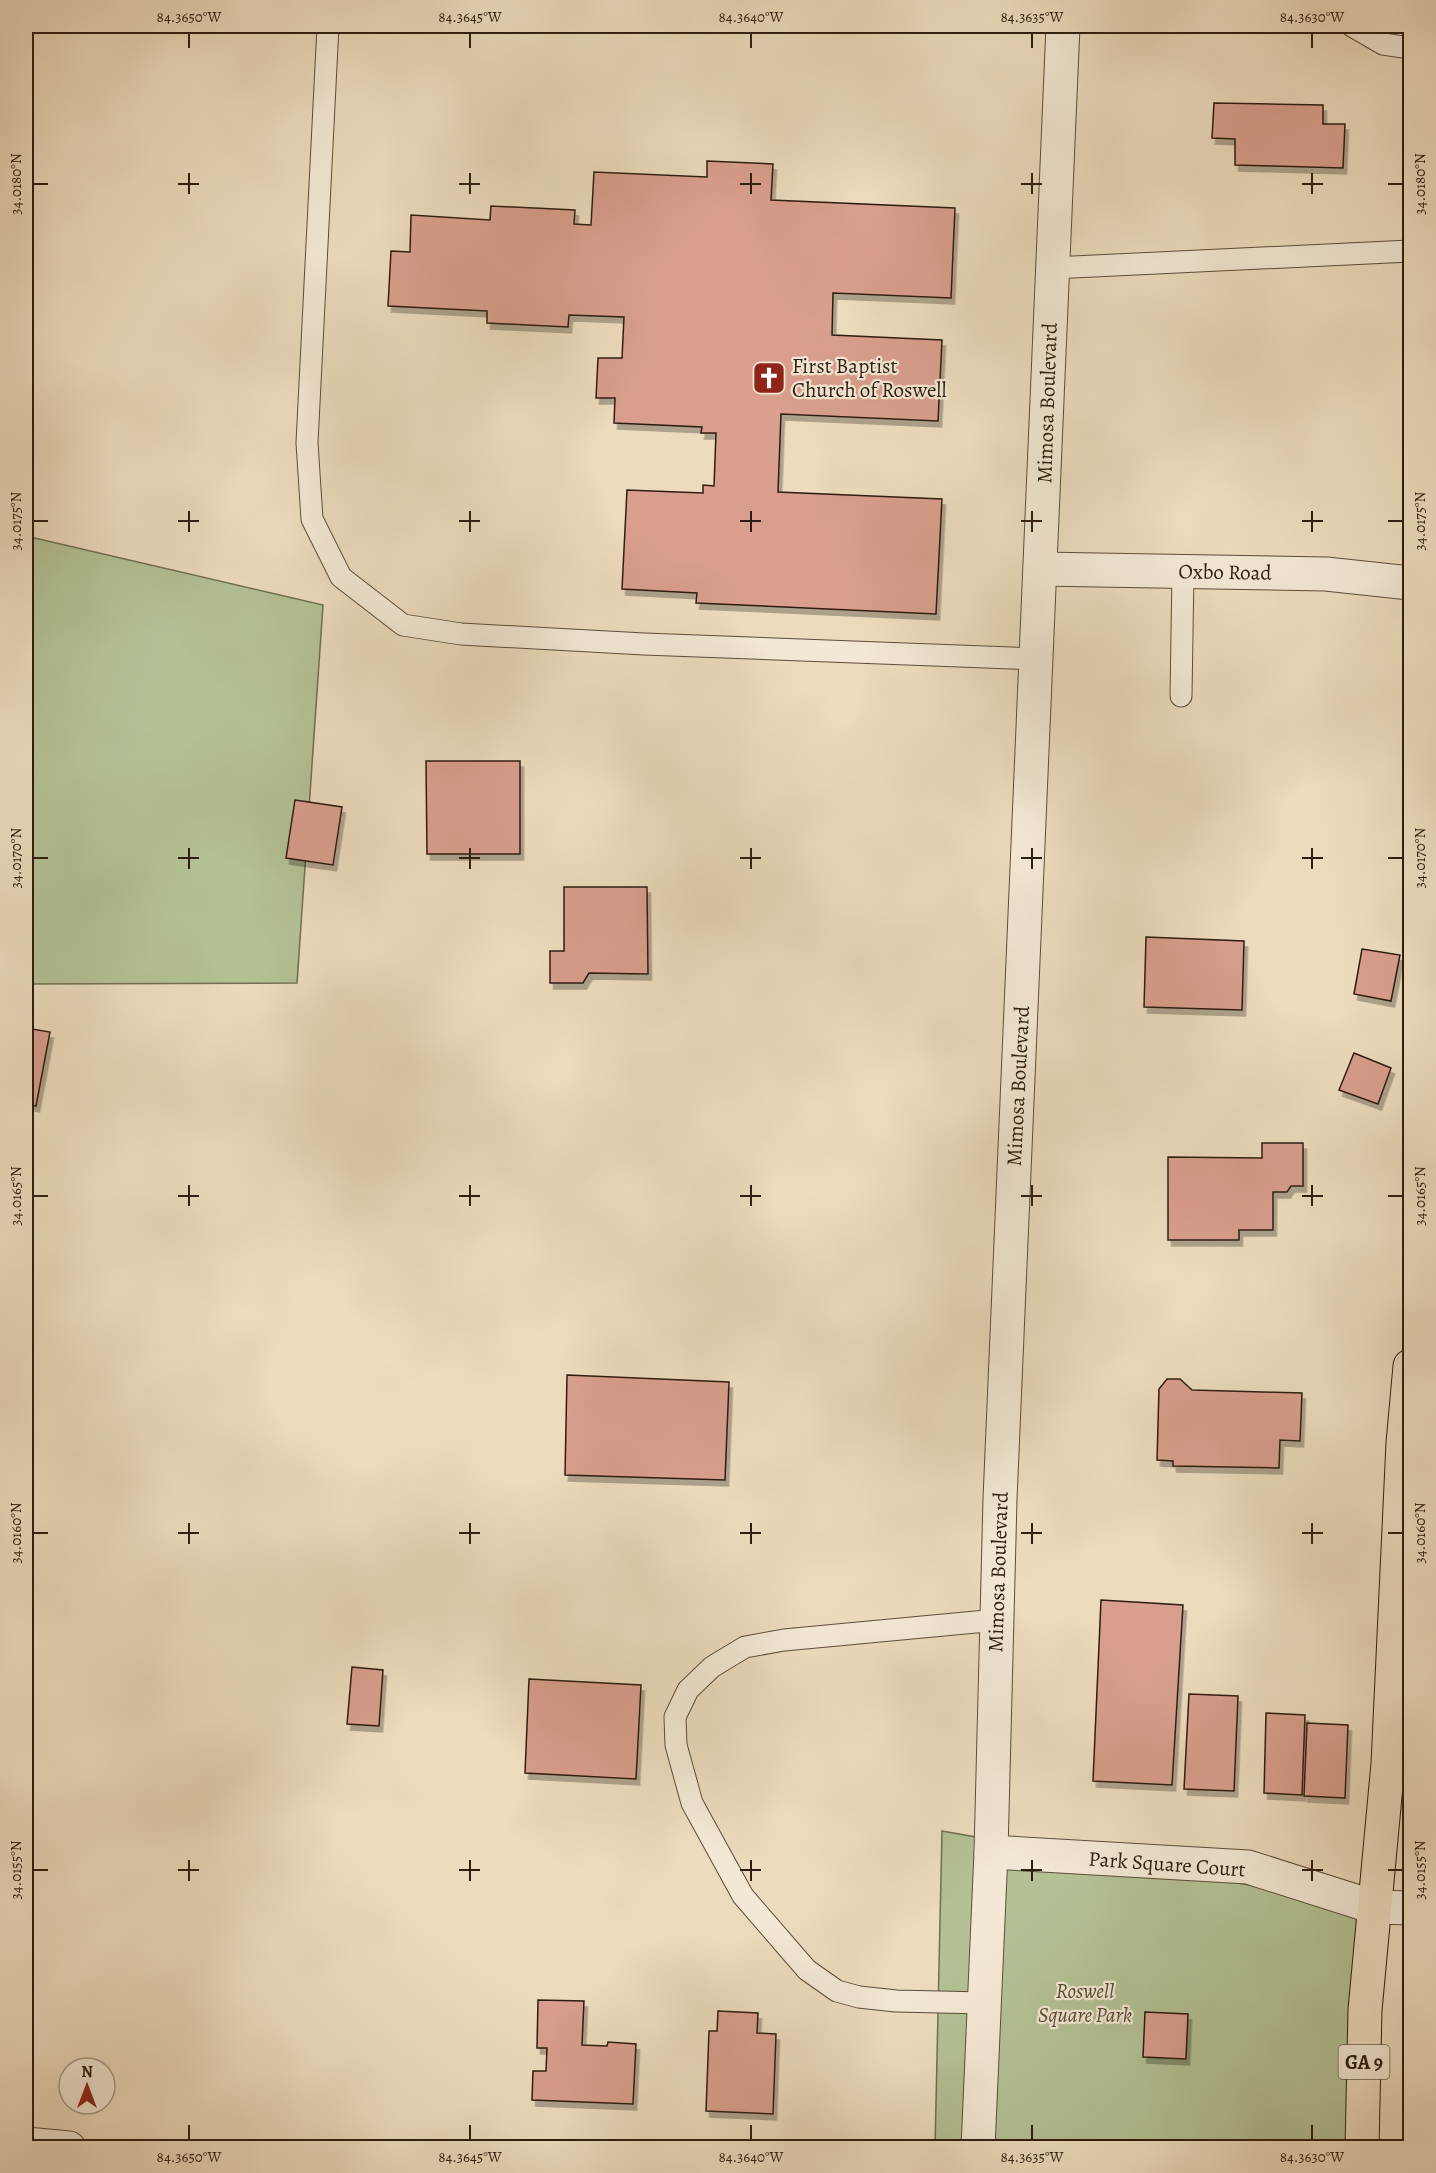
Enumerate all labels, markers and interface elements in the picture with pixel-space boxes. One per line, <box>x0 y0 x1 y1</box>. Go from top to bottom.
text: 84.3650°W <box>157 7 221 27</box>
text: 84.3645°W <box>438 7 502 27</box>
text: 84.3640°W <box>718 7 784 27</box>
text: 84.3635°W <box>1000 7 1064 27</box>
text: 84.3630°W <box>1280 7 1344 27</box>
text: 34.0180°N <box>6 153 26 215</box>
text: 34.0180°N <box>1410 153 1430 215</box>
street label: Mimosa Boulevard <box>1030 322 1064 484</box>
place label: First Baptist Church of Roswell <box>792 352 947 404</box>
church icon: First Baptist Church of Roswell <box>751 360 787 396</box>
text: 34.0175°N <box>6 491 26 550</box>
text: 34.0175°N <box>1410 491 1430 550</box>
street label: Oxbo Road <box>1178 557 1273 587</box>
text: 34.0170°N <box>6 828 26 888</box>
text: 34.0170°N <box>1410 828 1430 888</box>
street label: Mimosa Boulevard <box>1000 1004 1036 1167</box>
text: 34.0165°N <box>6 1166 26 1226</box>
text: 34.0165°N <box>1410 1166 1430 1226</box>
street label: Mimosa Boulevard <box>981 1491 1015 1653</box>
text: 34.0160°N <box>6 1502 26 1563</box>
text: 34.0160°N <box>1410 1502 1430 1563</box>
text: 34.0155°N <box>6 1840 26 1899</box>
text: 34.0155°N <box>1410 1840 1430 1899</box>
street label: Park Square Court <box>1088 1845 1246 1883</box>
park label: Roswell Square Park <box>1038 1977 1132 2029</box>
road number: GA 9 <box>1338 2045 1390 2079</box>
north arrow <box>57 2056 117 2116</box>
text: N <box>81 2061 93 2083</box>
text: 84.3650°W <box>157 2147 221 2167</box>
text: 84.3645°W <box>438 2147 502 2167</box>
text: 84.3640°W <box>718 2147 784 2167</box>
text: 84.3635°W <box>1000 2147 1064 2167</box>
text: 84.3630°W <box>1280 2147 1344 2167</box>

